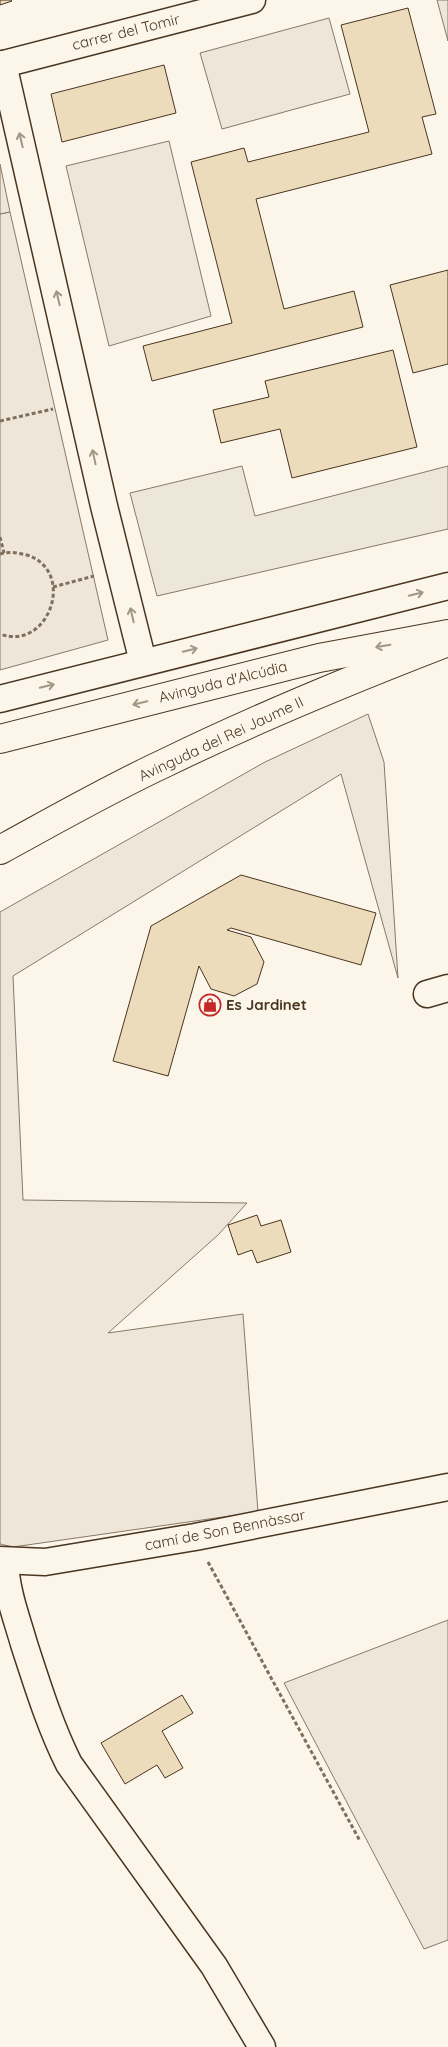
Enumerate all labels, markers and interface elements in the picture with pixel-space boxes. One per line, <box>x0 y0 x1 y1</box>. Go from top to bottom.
street label: carrer del Tomir <box>70 9 182 54</box>
one-way arrow <box>16 132 25 148</box>
one-way arrow <box>53 291 62 307</box>
one-way arrow <box>88 449 98 465</box>
one-way arrow <box>407 589 423 598</box>
one-way arrow <box>127 607 136 623</box>
one-way arrow <box>375 642 391 652</box>
one-way arrow <box>181 645 197 654</box>
street label: Avinguda d'Alcúdia <box>157 656 289 707</box>
one-way arrow <box>39 681 55 691</box>
street label: Avinguda del Rei Jaume II <box>135 692 306 785</box>
one-way arrow <box>132 699 148 709</box>
shop icon: Es Jardinet <box>198 993 222 1017</box>
place label: Es Jardinet <box>226 995 307 1014</box>
street label: camí de Son Bennàssar <box>143 1505 307 1554</box>

